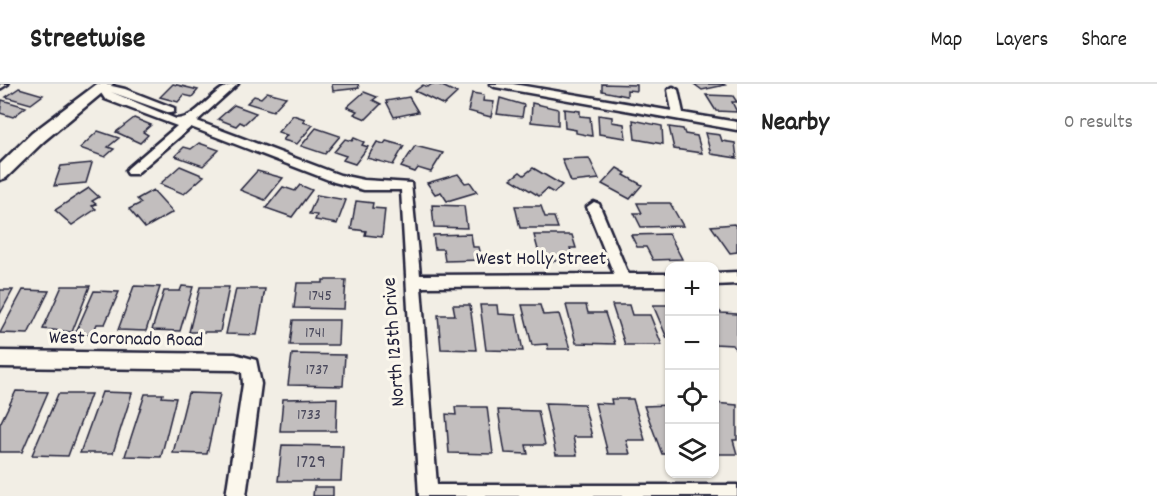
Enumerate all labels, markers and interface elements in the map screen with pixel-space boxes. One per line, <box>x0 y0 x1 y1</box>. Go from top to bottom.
text: Streetwise <box>30 21 145 61</box>
text: Map <box>931 26 962 56</box>
text: Layers <box>995 26 1048 56</box>
text: Share <box>1081 26 1127 56</box>
text: Nearby <box>761 105 829 142</box>
text: 0 results <box>1064 109 1133 137</box>
street label: West Holly Street <box>476 246 606 274</box>
map controls <box>665 262 719 478</box>
button: + <box>665 262 719 316</box>
street label: North 125th Drive <box>377 276 413 408</box>
house number: 1745 <box>308 285 332 308</box>
button: − <box>665 316 719 370</box>
house number: 1741 <box>305 322 325 345</box>
street label: West Coronado Road <box>48 325 204 355</box>
house number: 1737 <box>306 359 328 382</box>
button: locate <box>665 370 719 424</box>
house number: 1733 <box>297 404 321 427</box>
button: layers <box>665 424 719 478</box>
house number: 1729 <box>296 449 326 477</box>

